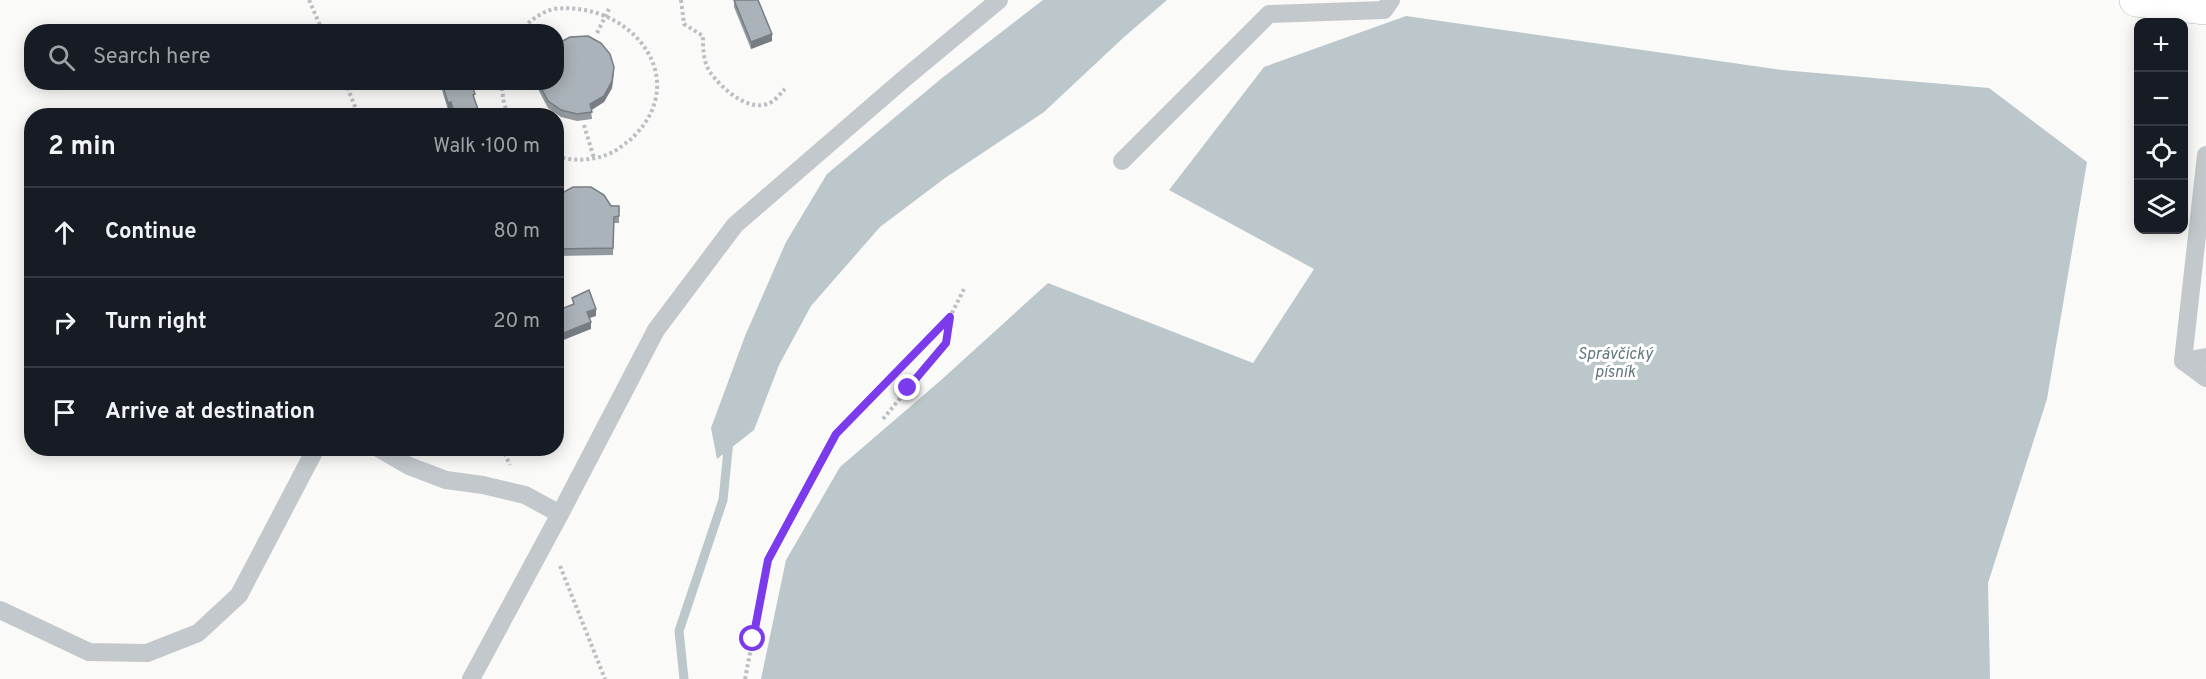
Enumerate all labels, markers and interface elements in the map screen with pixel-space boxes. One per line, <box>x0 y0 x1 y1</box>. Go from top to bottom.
map controls <box>2134 18 2188 234</box>
button: + <box>2134 18 2188 72</box>
search box <box>24 24 564 90</box>
icon: search <box>45 41 78 74</box>
text: Search here <box>93 44 211 71</box>
button: − <box>2134 72 2188 126</box>
button: locate <box>2134 126 2188 180</box>
text: 2 min <box>48 131 116 164</box>
text: Walk · 100 m <box>433 134 540 160</box>
button: layers <box>2134 180 2188 234</box>
icon: ahead <box>48 216 81 249</box>
text: Continue <box>105 219 196 246</box>
text: 80 m <box>494 219 540 245</box>
icon: right <box>48 306 81 339</box>
text: Turn right <box>105 309 207 336</box>
text: 20 m <box>493 309 540 335</box>
water label: Správčický písník <box>1577 345 1654 383</box>
route end <box>894 374 920 400</box>
icon: arrive <box>48 396 81 429</box>
text: Arrive at destination <box>105 399 315 426</box>
route start <box>739 625 765 651</box>

